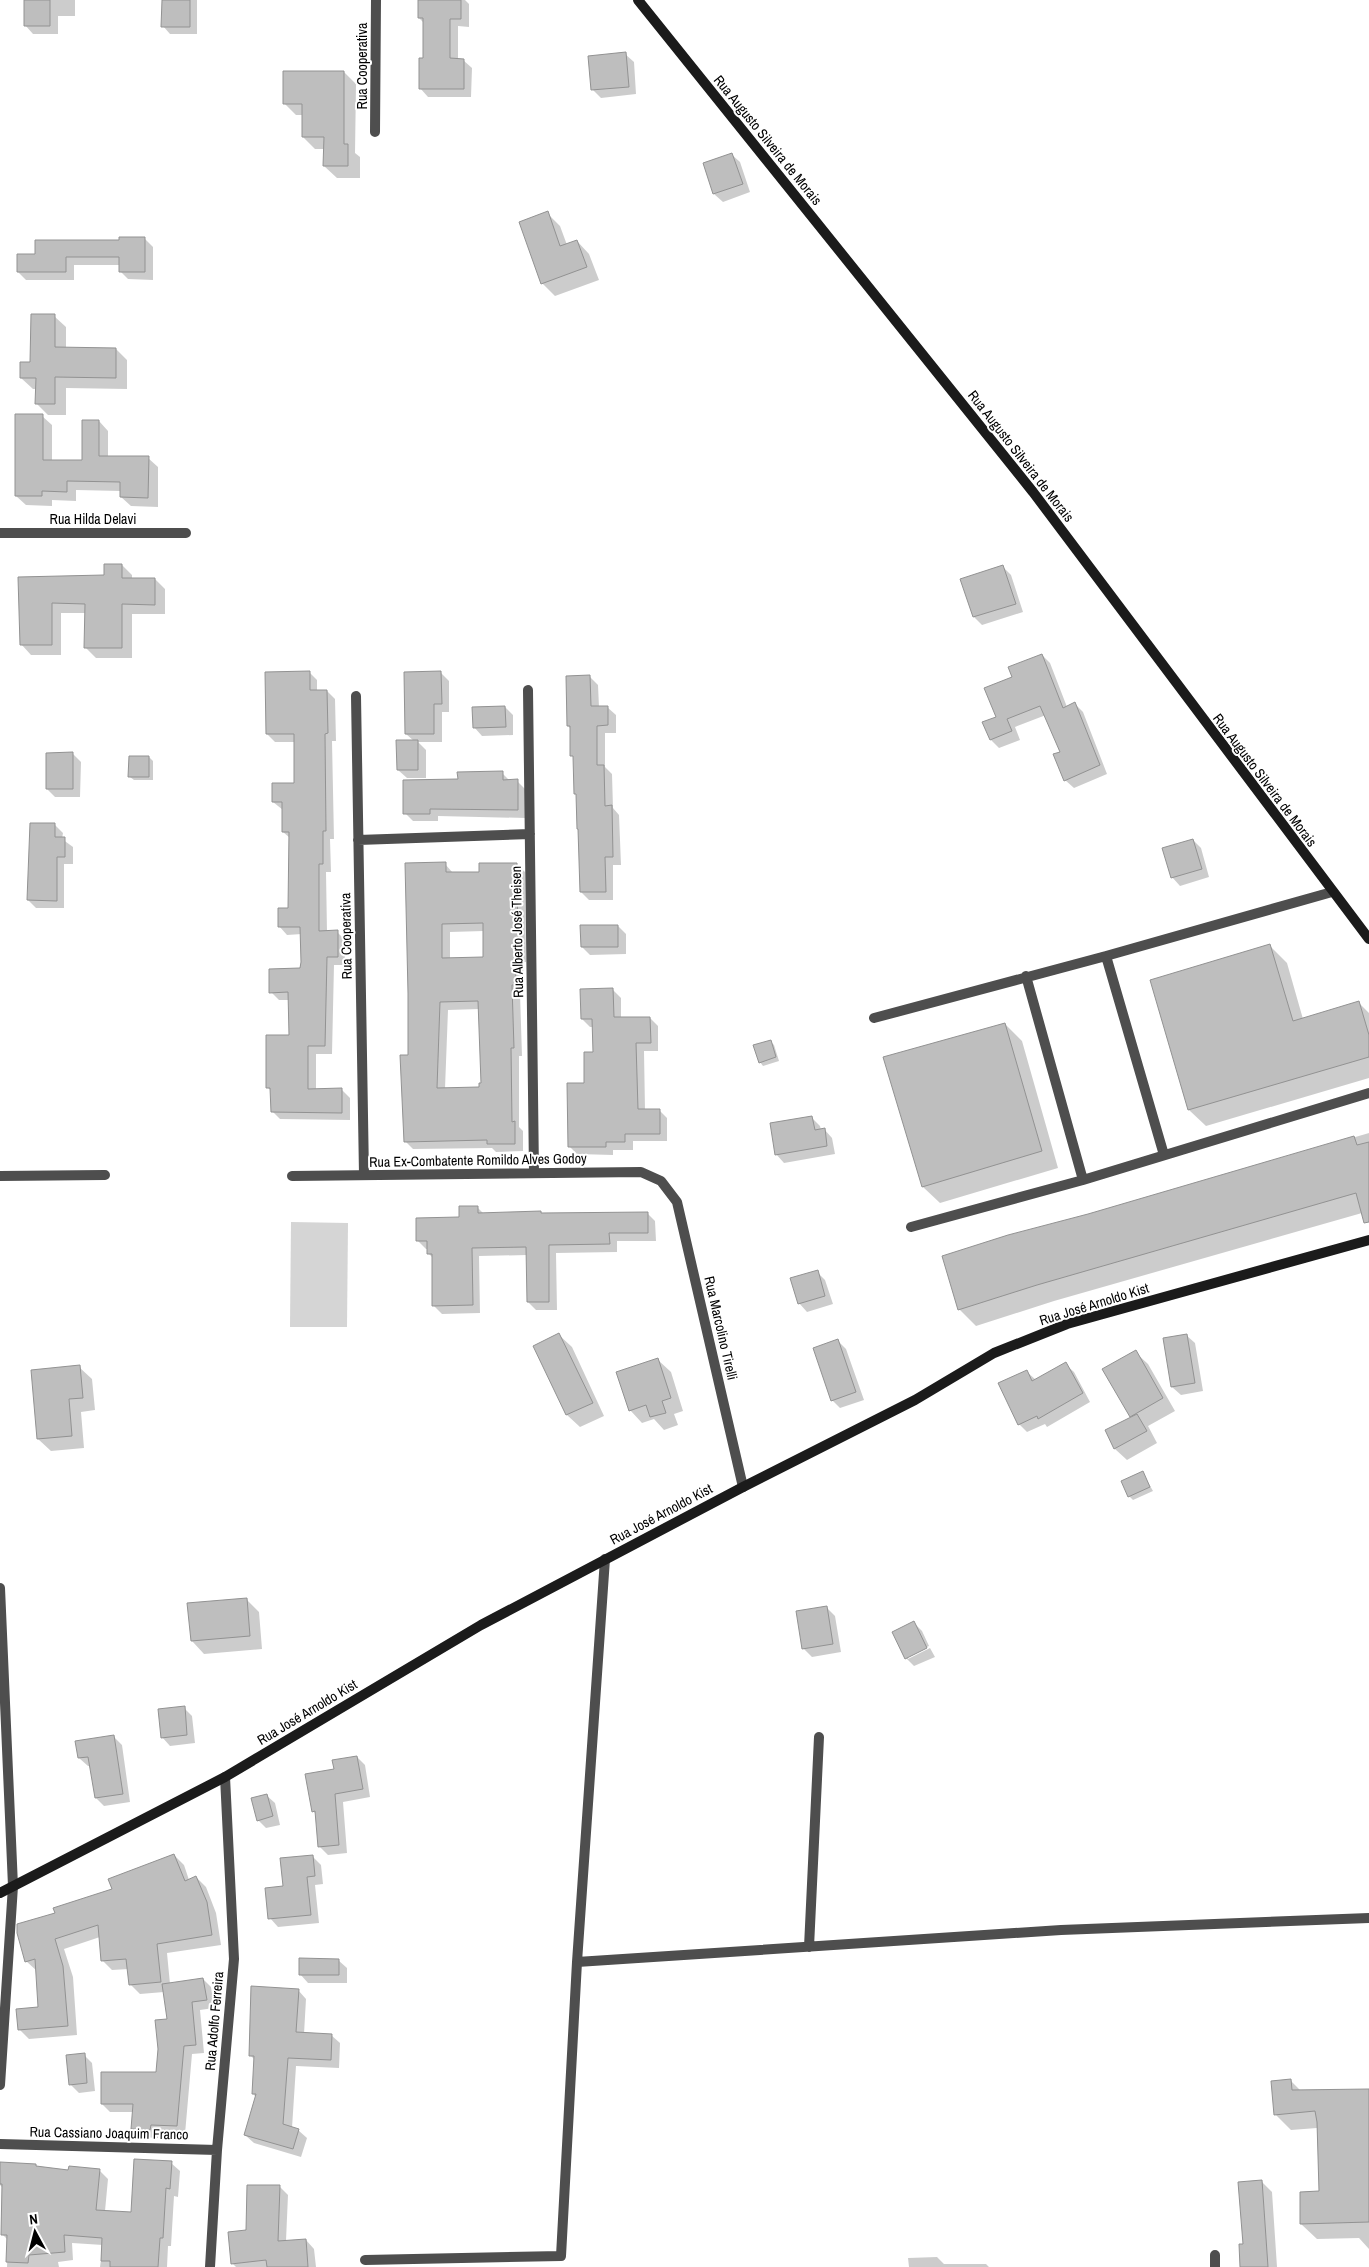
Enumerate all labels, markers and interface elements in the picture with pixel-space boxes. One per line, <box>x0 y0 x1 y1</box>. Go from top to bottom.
street label: Rua Cooperativa <box>353 22 371 109</box>
street label: Rua Augusto Silveira de Morais <box>710 71 826 209</box>
street label: Rua Augusto Silveira de Morais <box>964 387 1078 526</box>
street label: Rua Hilda Delavi <box>50 510 136 528</box>
street label: Rua Augusto Silveira de Morais <box>1209 710 1321 850</box>
street label: Rua Alberto José Theisen <box>507 866 527 998</box>
street label: Rua Cooperativa <box>336 892 356 980</box>
street label: Rua Ex-Combatente Romildo Alves Godoy <box>369 1149 587 1171</box>
street label: Rua Marcolino Tirelli <box>700 1274 742 1382</box>
street label: Rua José Arnoldo Kist <box>1037 1279 1151 1329</box>
street label: Rua José Arnoldo Kist <box>607 1479 715 1549</box>
street label: Rua José Arnoldo Kist <box>254 1675 360 1749</box>
street label: Rua Adolfo Ferreira <box>201 1970 227 2071</box>
street label: Rua Cassiano Joaquim Franco <box>29 2123 189 2143</box>
north arrow <box>10 2207 60 2257</box>
text: N <box>28 2210 39 2229</box>

